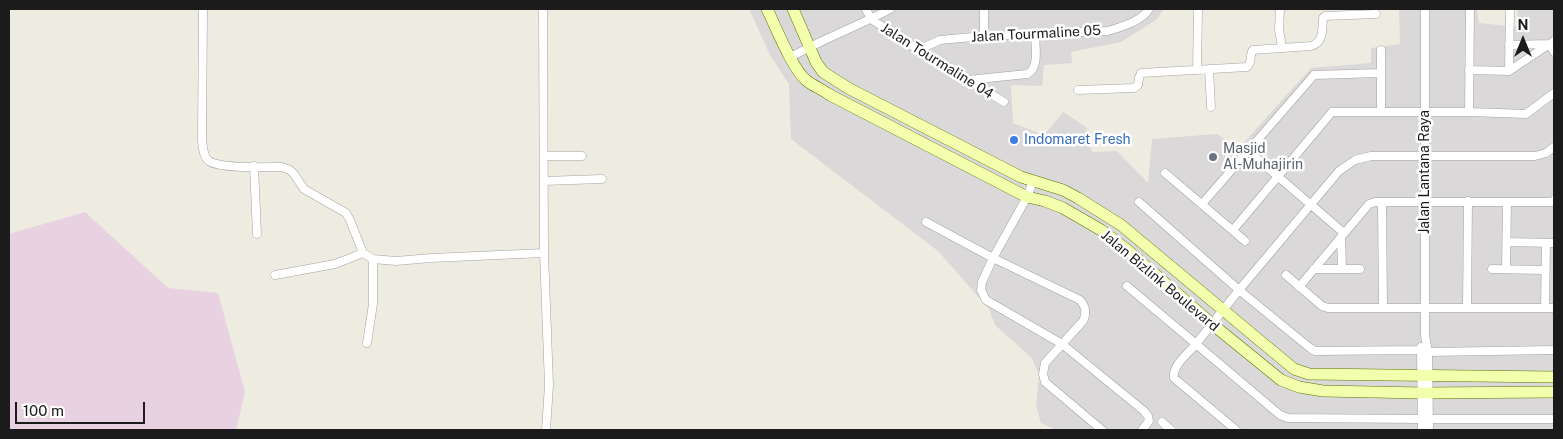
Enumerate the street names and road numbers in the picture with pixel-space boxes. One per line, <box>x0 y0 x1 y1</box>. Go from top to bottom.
street label: Jalan Tourmaline 04 <box>878 19 996 103</box>
street label: Jalan Tourmaline 05 <box>971 22 1101 46</box>
street label: Jalan Lantana Raya <box>1417 110 1433 234</box>
street label: Jalan Bizlink Boulevard <box>1098 227 1222 335</box>

